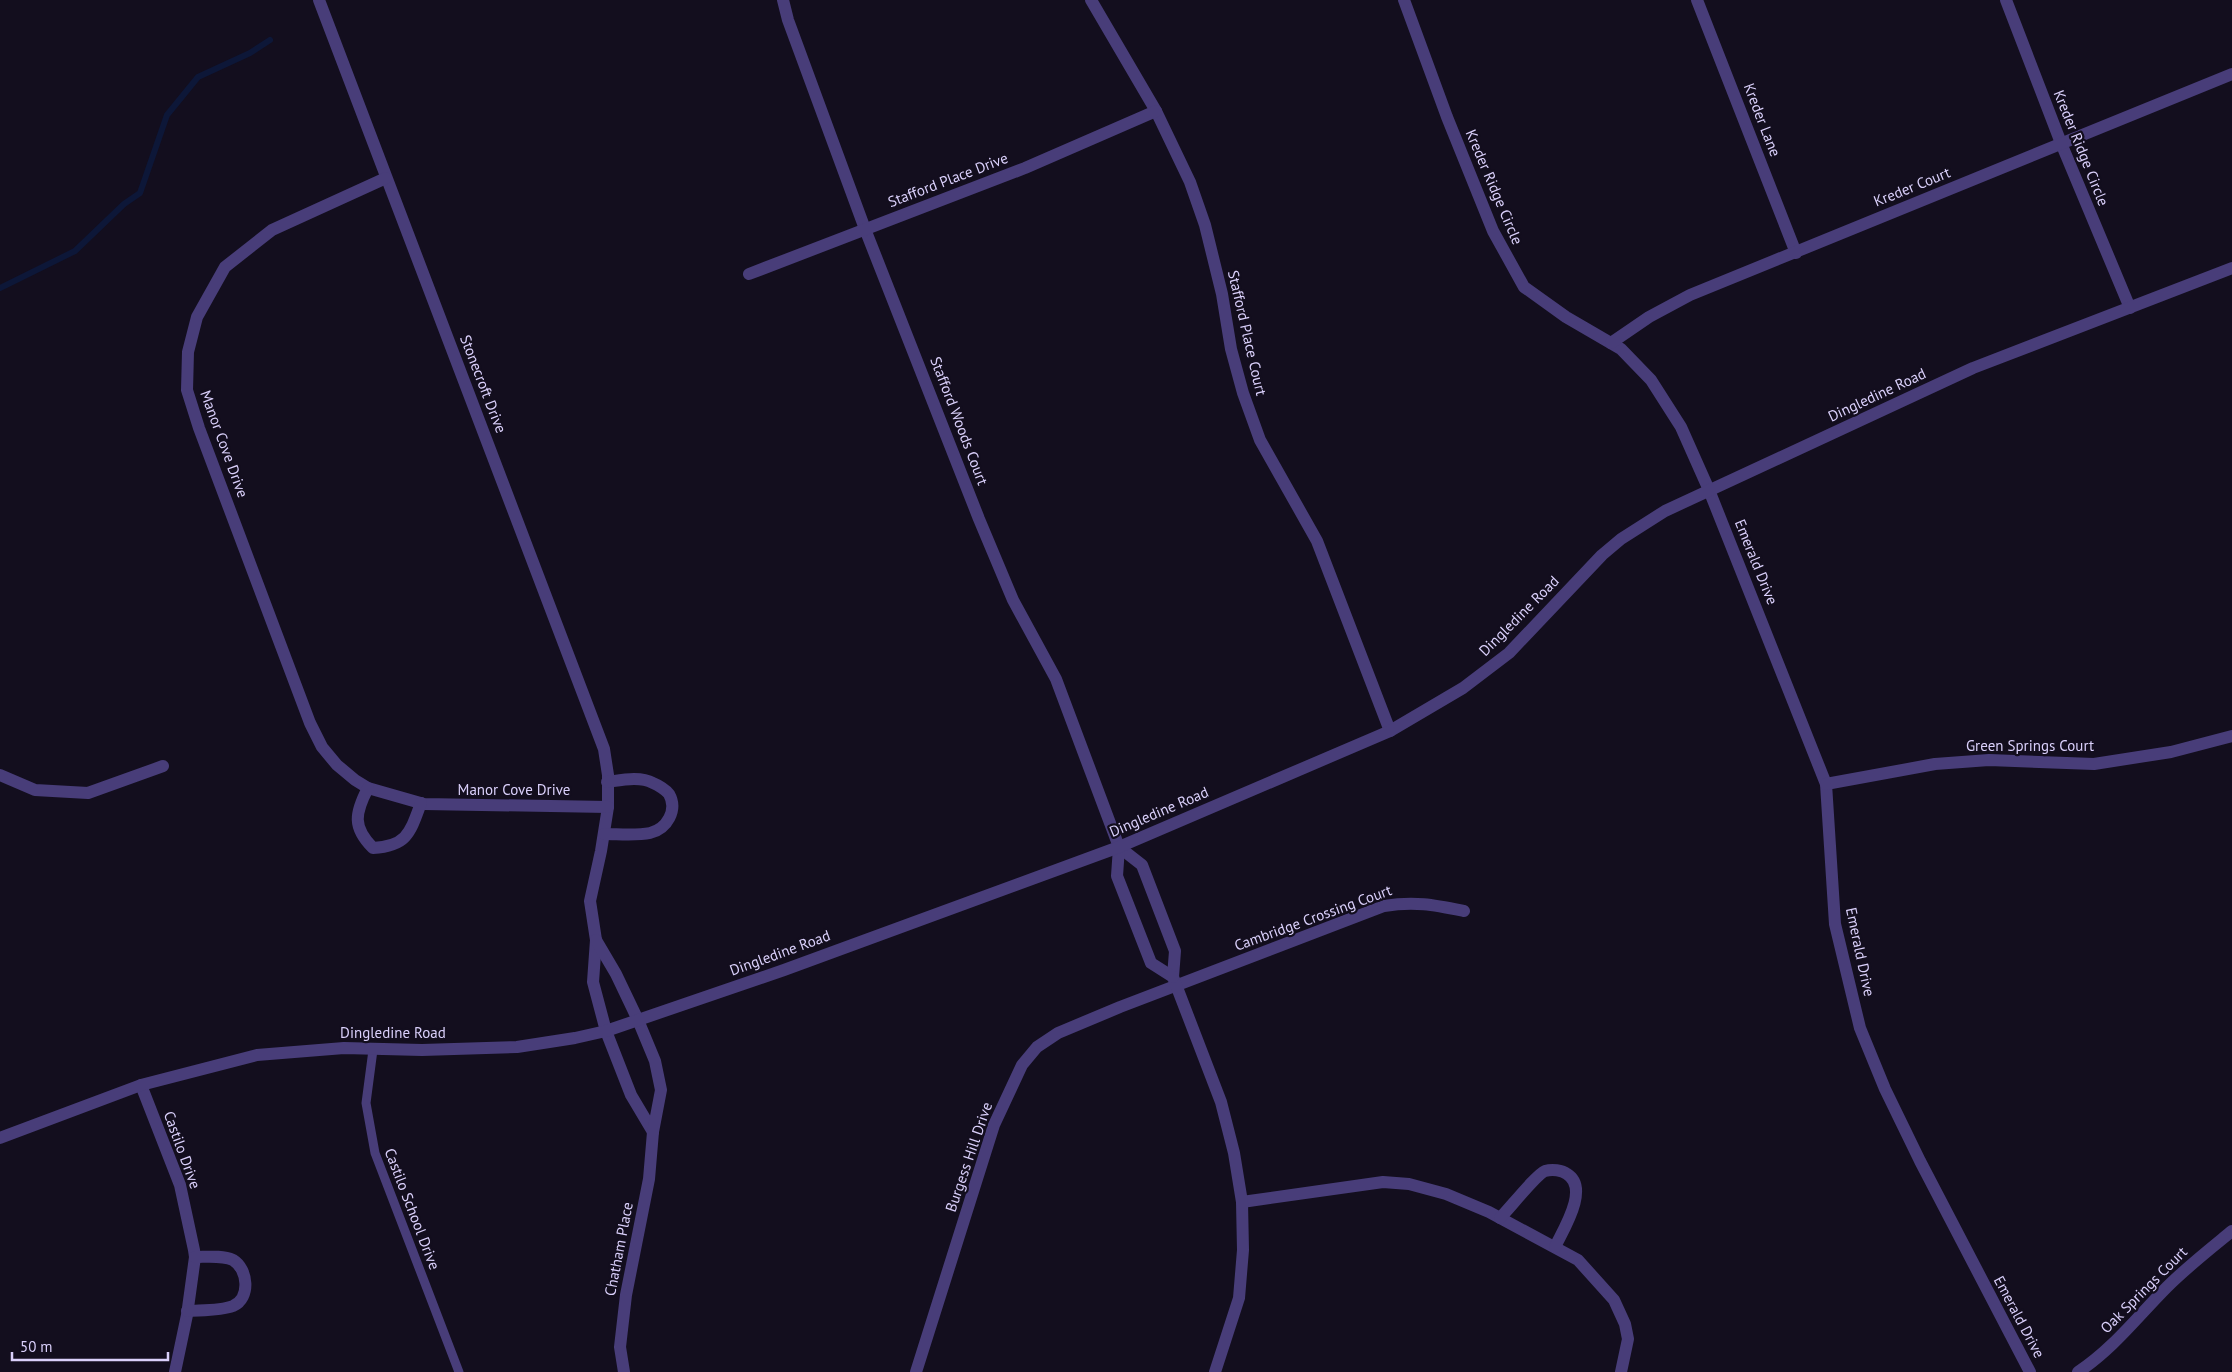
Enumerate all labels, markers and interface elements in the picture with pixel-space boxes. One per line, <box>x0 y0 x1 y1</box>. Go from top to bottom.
street label: Kreder Lane <box>1740 80 1785 159</box>
street label: Kreder Ridge Circle <box>2050 87 2113 209</box>
street label: Kreder Ridge Circle <box>1462 126 1527 247</box>
street label: Stafford Place Drive <box>885 148 1011 211</box>
street label: Kreder Court <box>1871 163 1953 211</box>
street label: Stafford Place Court <box>1224 268 1271 397</box>
street label: Stonecroft Drive <box>456 332 511 436</box>
street label: Stafford Woods Court <box>926 354 993 488</box>
street label: Dingledine Road <box>1825 364 1929 426</box>
street label: Manor Cove Drive <box>196 388 253 500</box>
street label: Emerald Drive <box>1731 516 1782 607</box>
street label: Dingledine Road <box>1475 572 1563 660</box>
street label: Green Springs Court <box>1966 736 2094 755</box>
street label: Manor Cove Drive <box>458 780 570 799</box>
street label: Dingledine Road <box>1106 782 1211 841</box>
street label: Cambridge Crossing Court <box>1232 880 1394 955</box>
street label: Emerald Drive <box>1842 906 1879 998</box>
street label: Dingledine Road <box>727 926 833 980</box>
street label: Dingledine Road <box>340 1023 446 1042</box>
street label: Burgess Hill Drive <box>941 1099 996 1214</box>
street label: Castilo Drive <box>160 1108 205 1191</box>
street label: Castilo School Drive <box>381 1145 444 1272</box>
street label: Chatham Place <box>600 1200 637 1298</box>
street label: Oak Springs Court <box>2096 1242 2191 1337</box>
street label: Emerald Drive <box>1990 1272 2049 1361</box>
scale bar <box>12 1330 169 1362</box>
text: 50 m <box>20 1337 53 1356</box>

